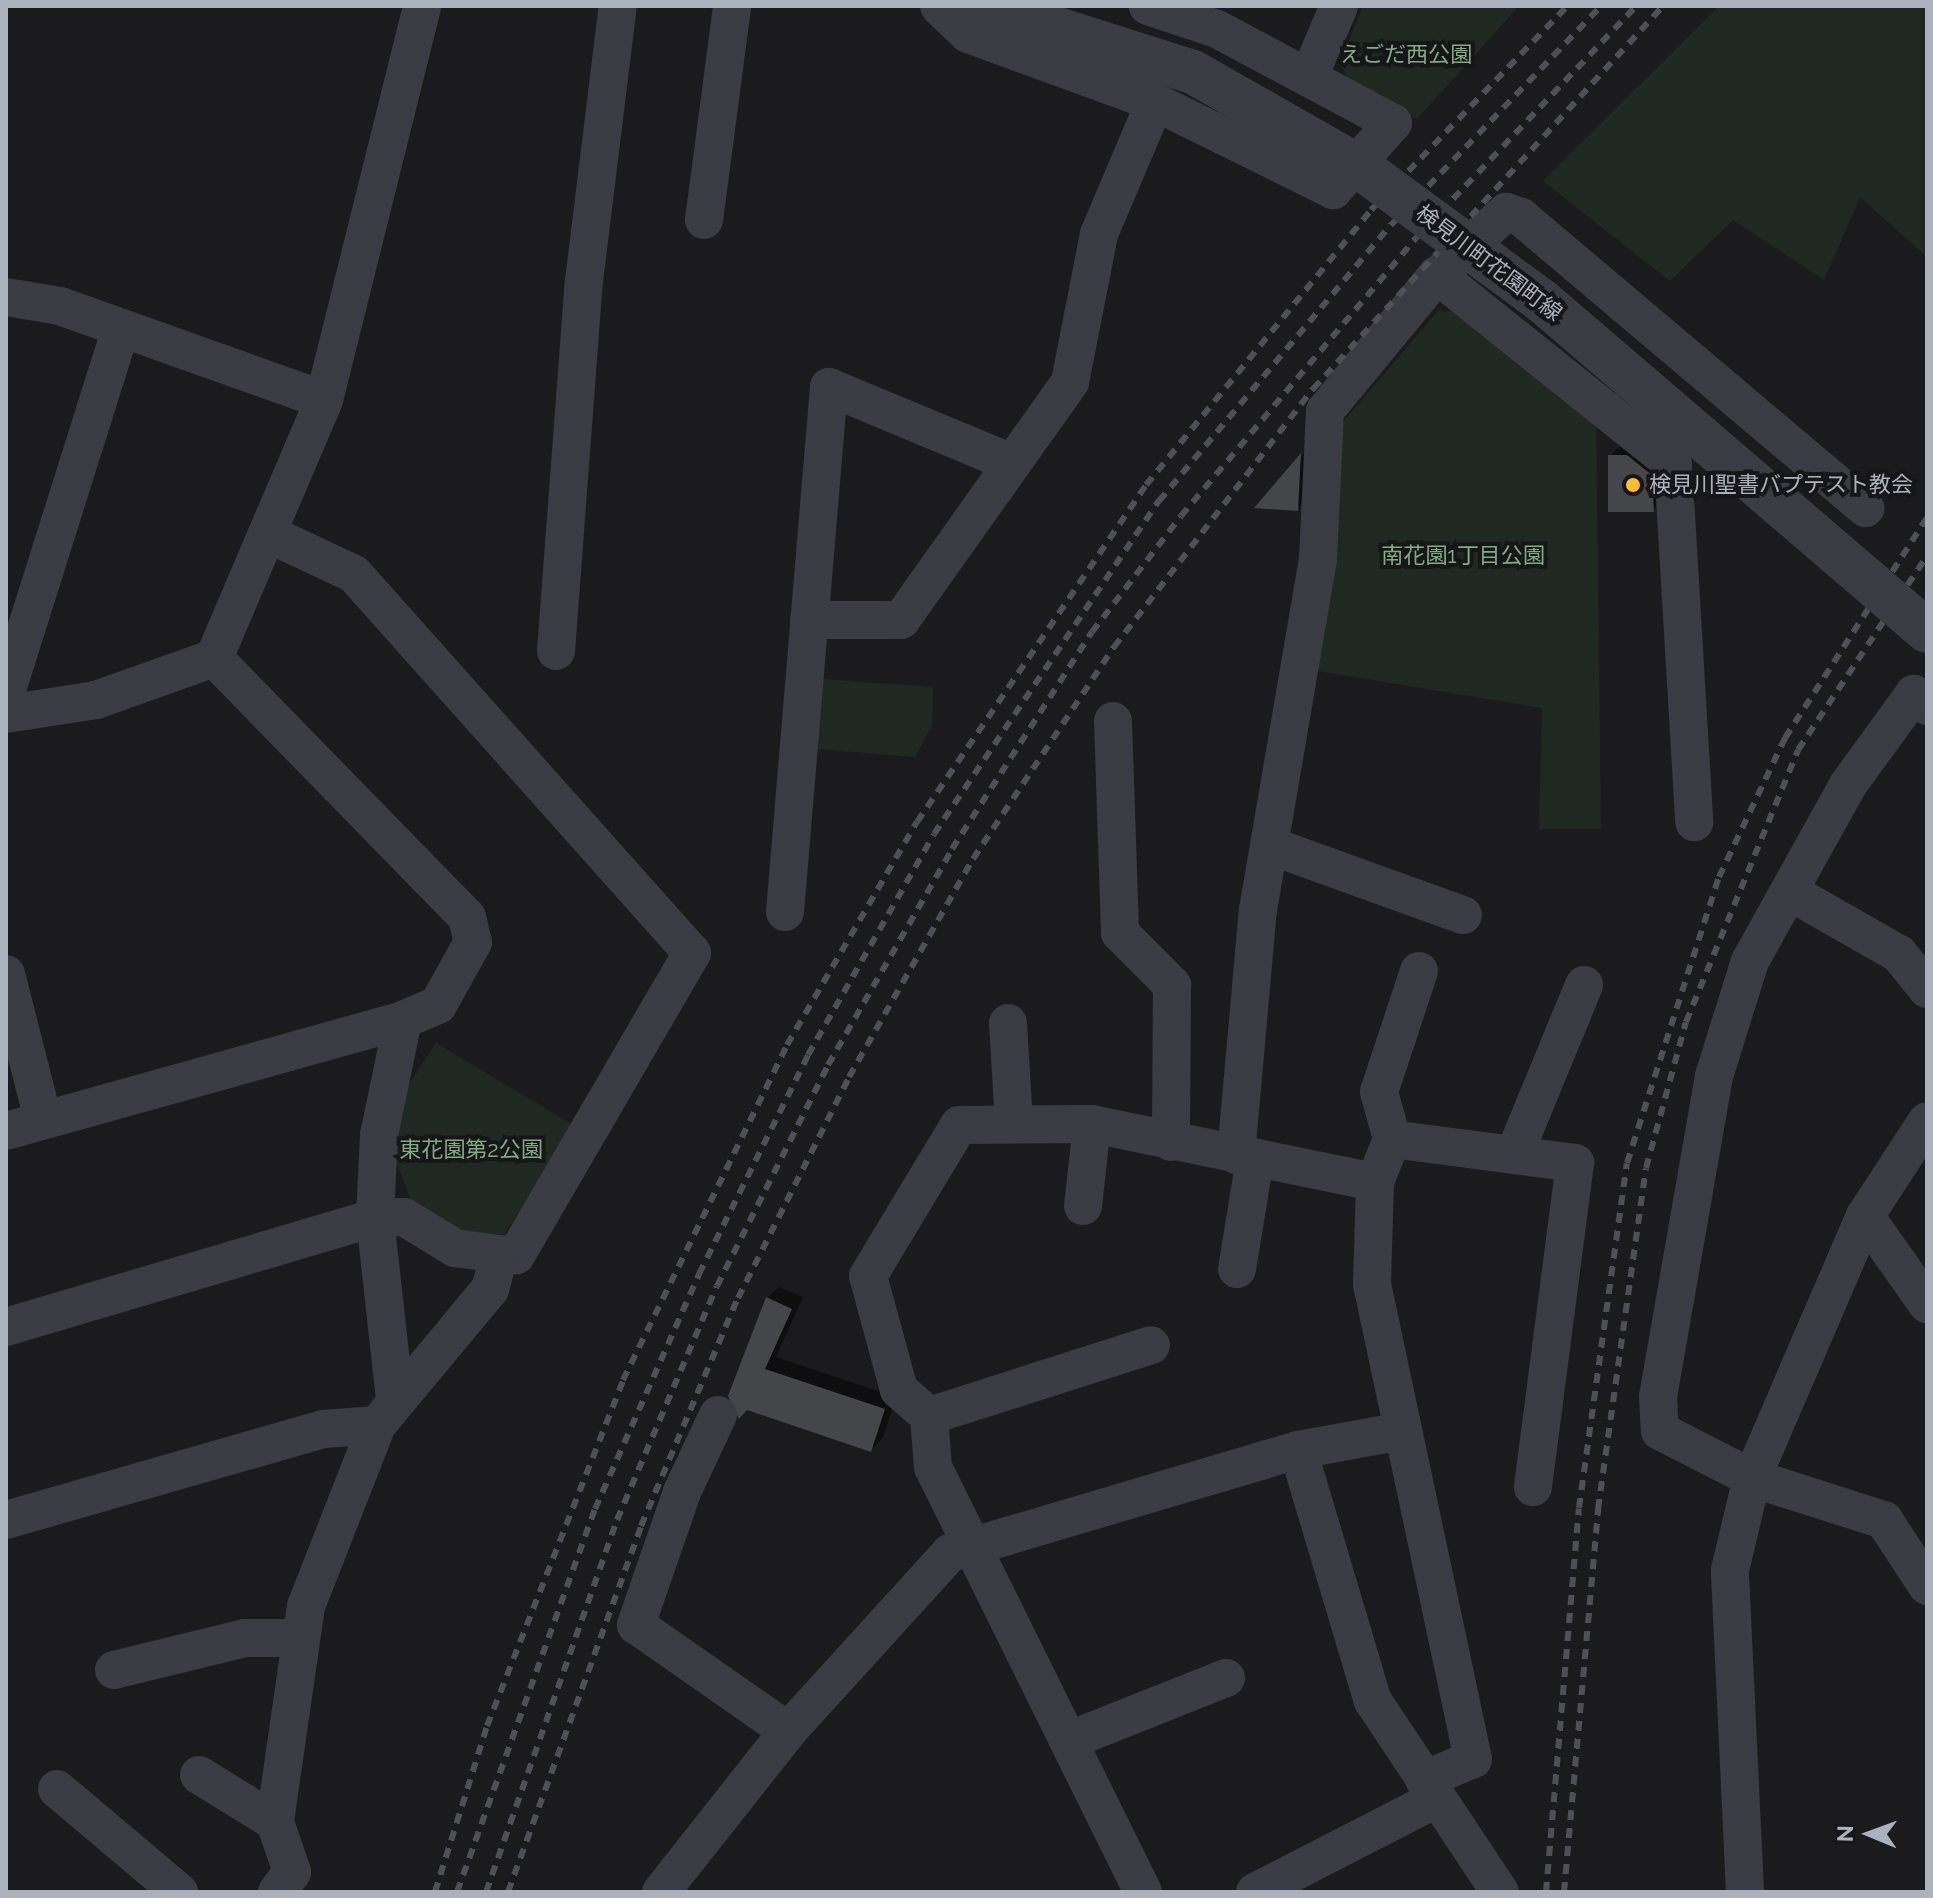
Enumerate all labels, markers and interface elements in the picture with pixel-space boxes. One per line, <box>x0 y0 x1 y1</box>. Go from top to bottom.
park label: えごだ西公園 <box>1340 42 1472 68</box>
street label: 検見川町花園町線 <box>1411 199 1567 327</box>
place label: 検見川聖書バプテスト教会 <box>1649 472 1913 498</box>
marker: 検見川聖書バプテスト教会 <box>1624 476 1642 494</box>
park label: 南花園1丁目公園 <box>1381 543 1545 569</box>
park label: 東花園第2公園 <box>399 1137 543 1163</box>
north arrow <box>1829 1794 1909 1874</box>
text: N <box>1832 1825 1858 1842</box>

